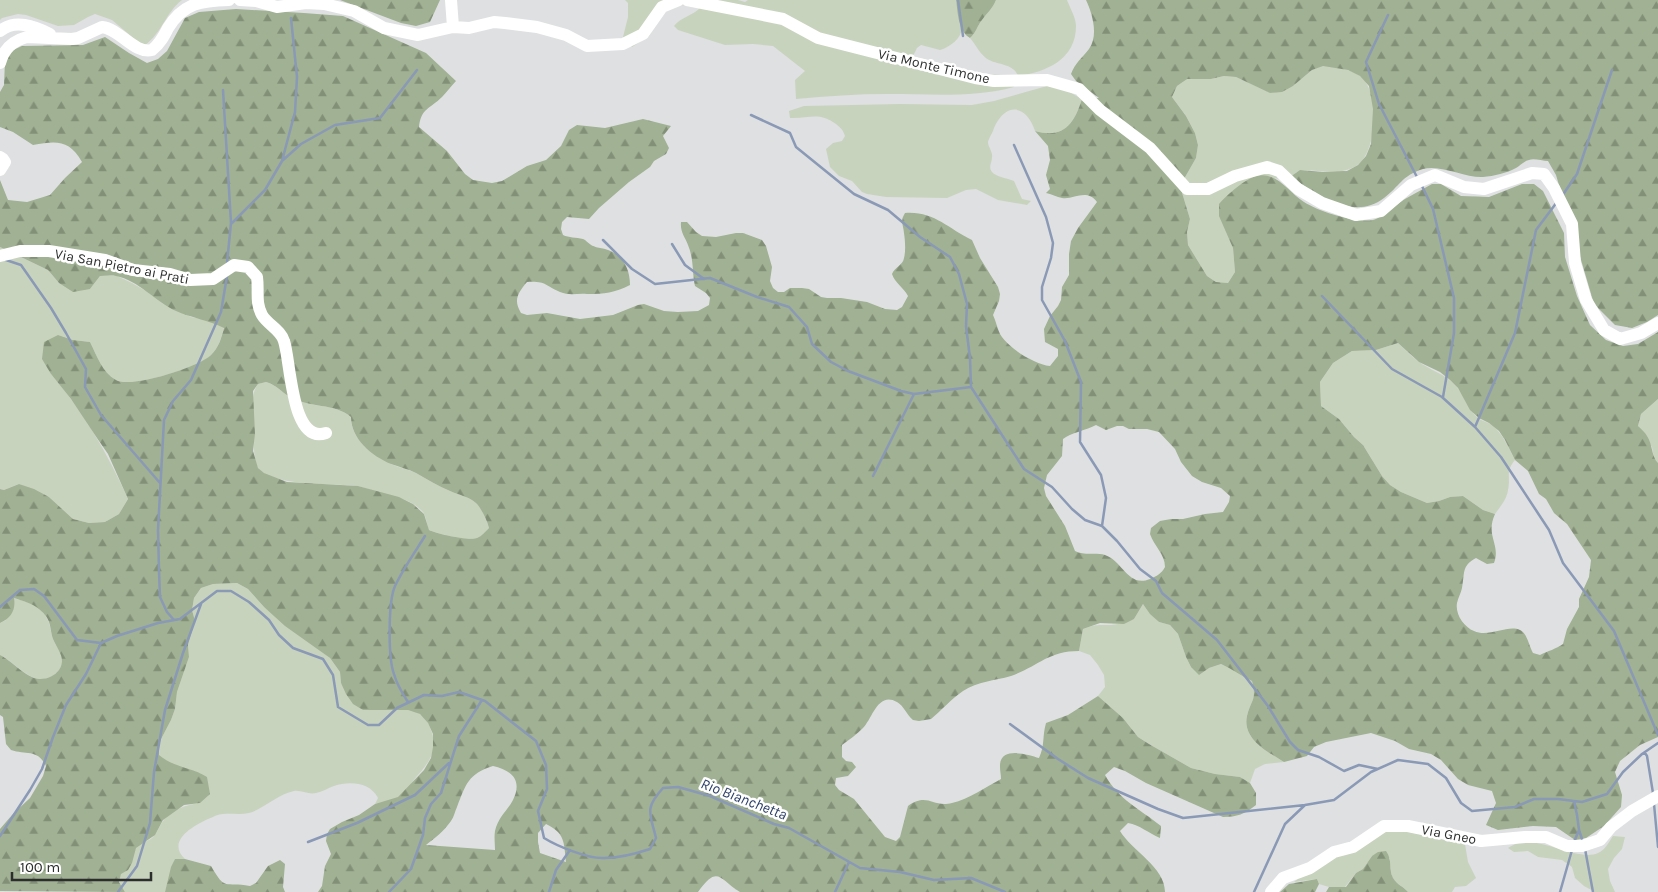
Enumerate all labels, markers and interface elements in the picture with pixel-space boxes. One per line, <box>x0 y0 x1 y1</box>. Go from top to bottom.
street label: Via Monte Timone <box>876 45 992 88</box>
street label: Via San Pietro ai Prati <box>53 245 191 288</box>
water label: Rio Bianchetta <box>698 774 790 824</box>
street label: Via Gneo <box>1420 821 1478 848</box>
scale bar <box>12 850 151 882</box>
text: 100 m <box>20 858 60 876</box>

